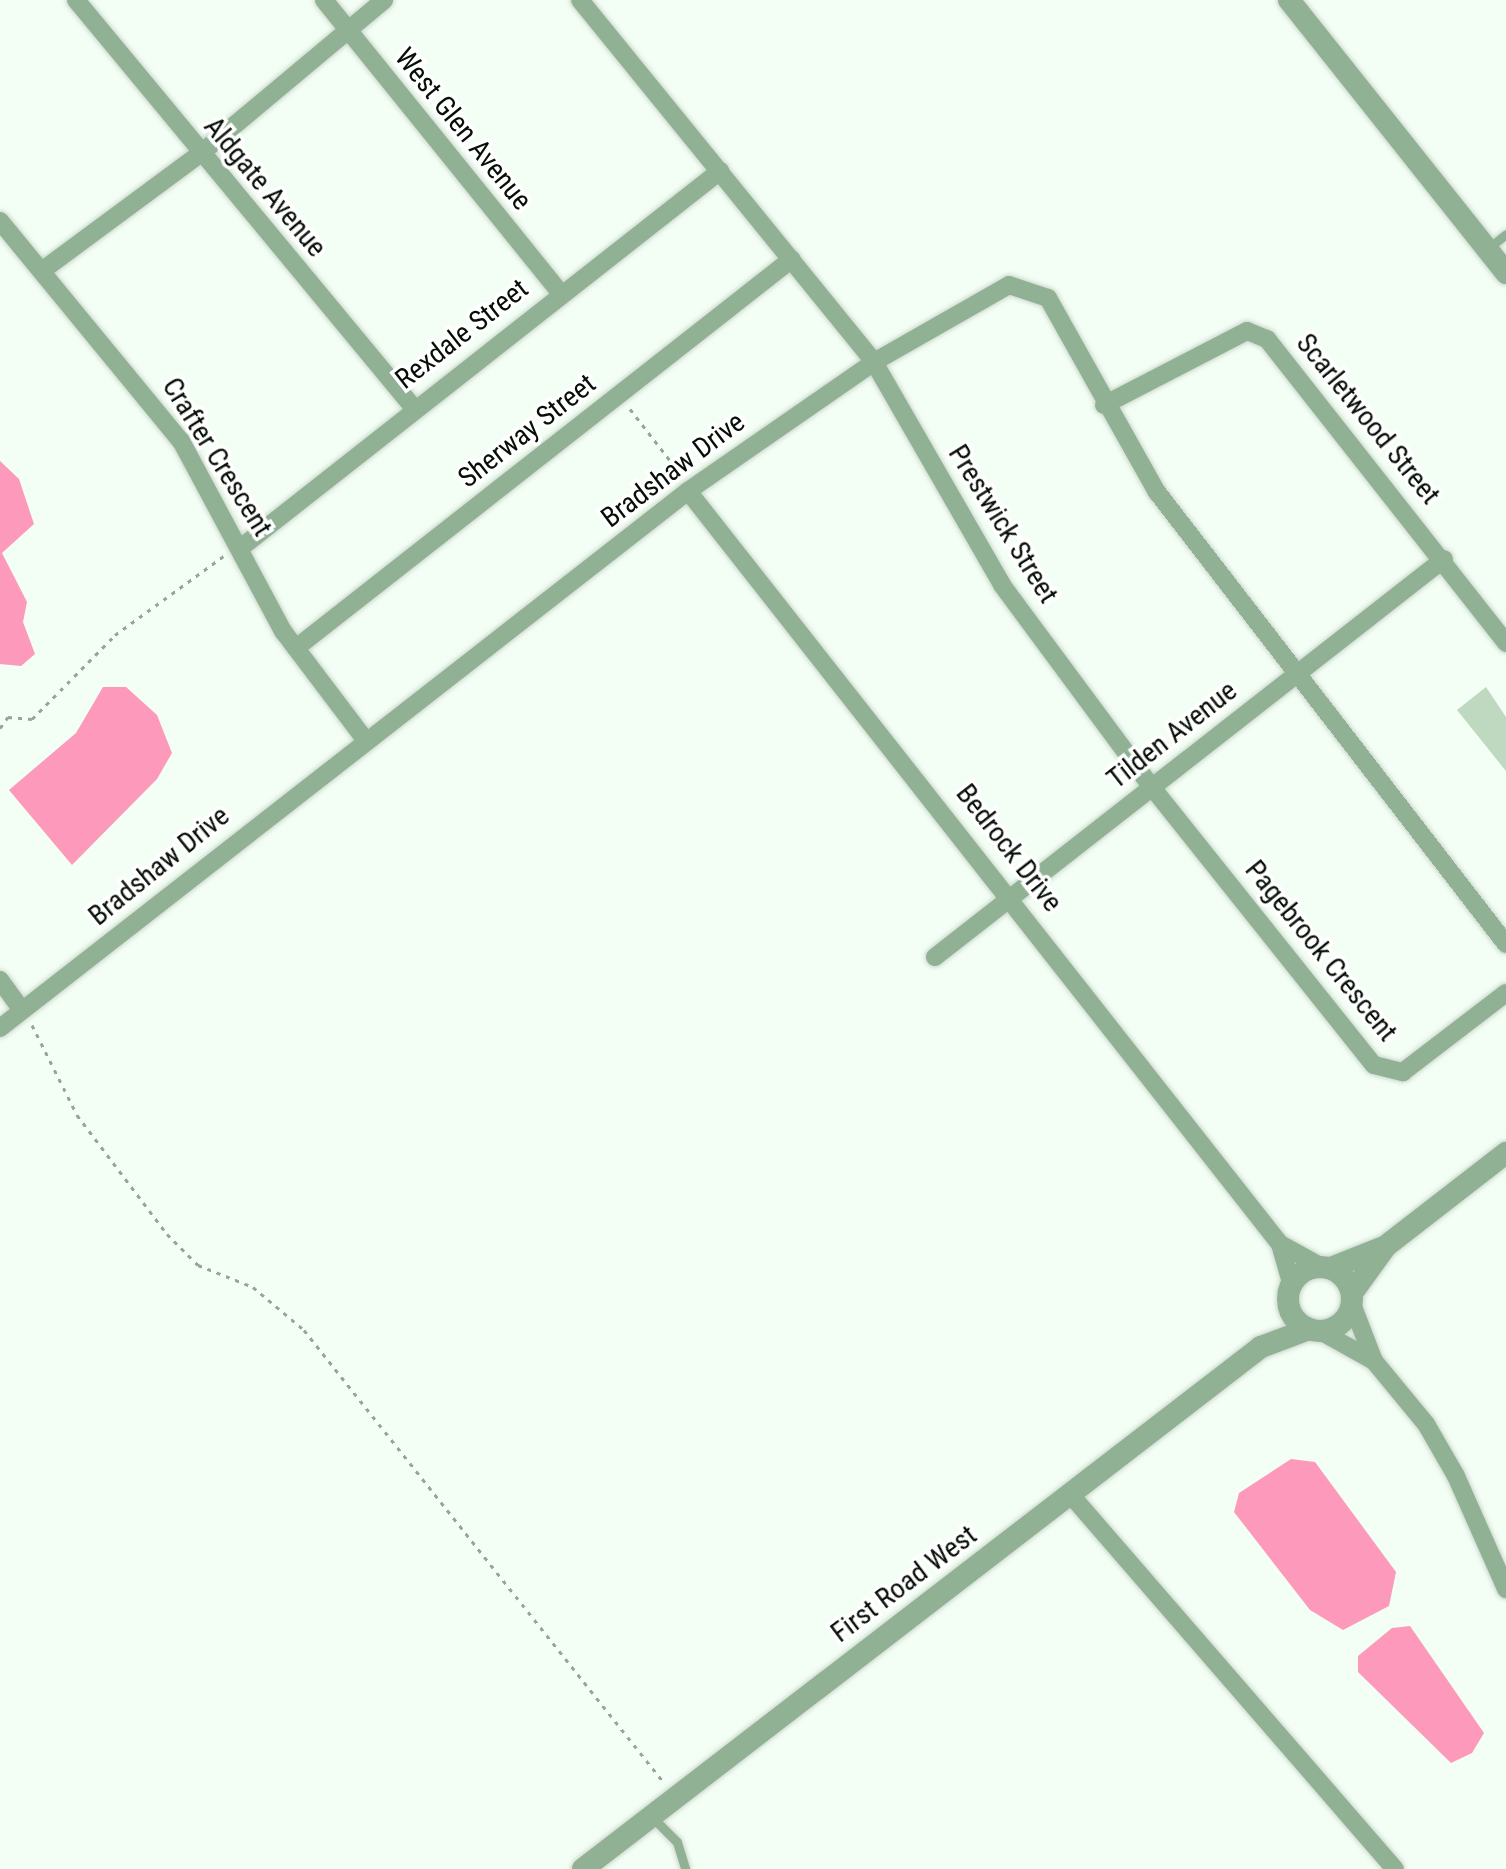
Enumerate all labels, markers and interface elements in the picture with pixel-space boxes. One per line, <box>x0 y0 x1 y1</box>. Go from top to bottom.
street label: West Glen Avenue <box>388 41 538 217</box>
street label: Aldgate Avenue <box>197 110 333 264</box>
street label: Rexdale Street <box>389 272 535 396</box>
street label: Scarletwood Street <box>1289 327 1447 511</box>
street label: Sherway Street <box>452 367 602 495</box>
street label: Crafter Crescent <box>155 372 279 542</box>
street label: Bradshaw Drive <box>595 405 751 535</box>
street label: Prestwick Street <box>941 439 1065 609</box>
street label: Tilden Avenue <box>1101 674 1243 796</box>
street label: Bedrock Drive <box>949 778 1069 918</box>
street label: Bradshaw Drive <box>82 799 236 933</box>
street label: Pagebrook Crescent <box>1238 854 1404 1048</box>
street label: First Road West <box>825 1518 983 1650</box>

